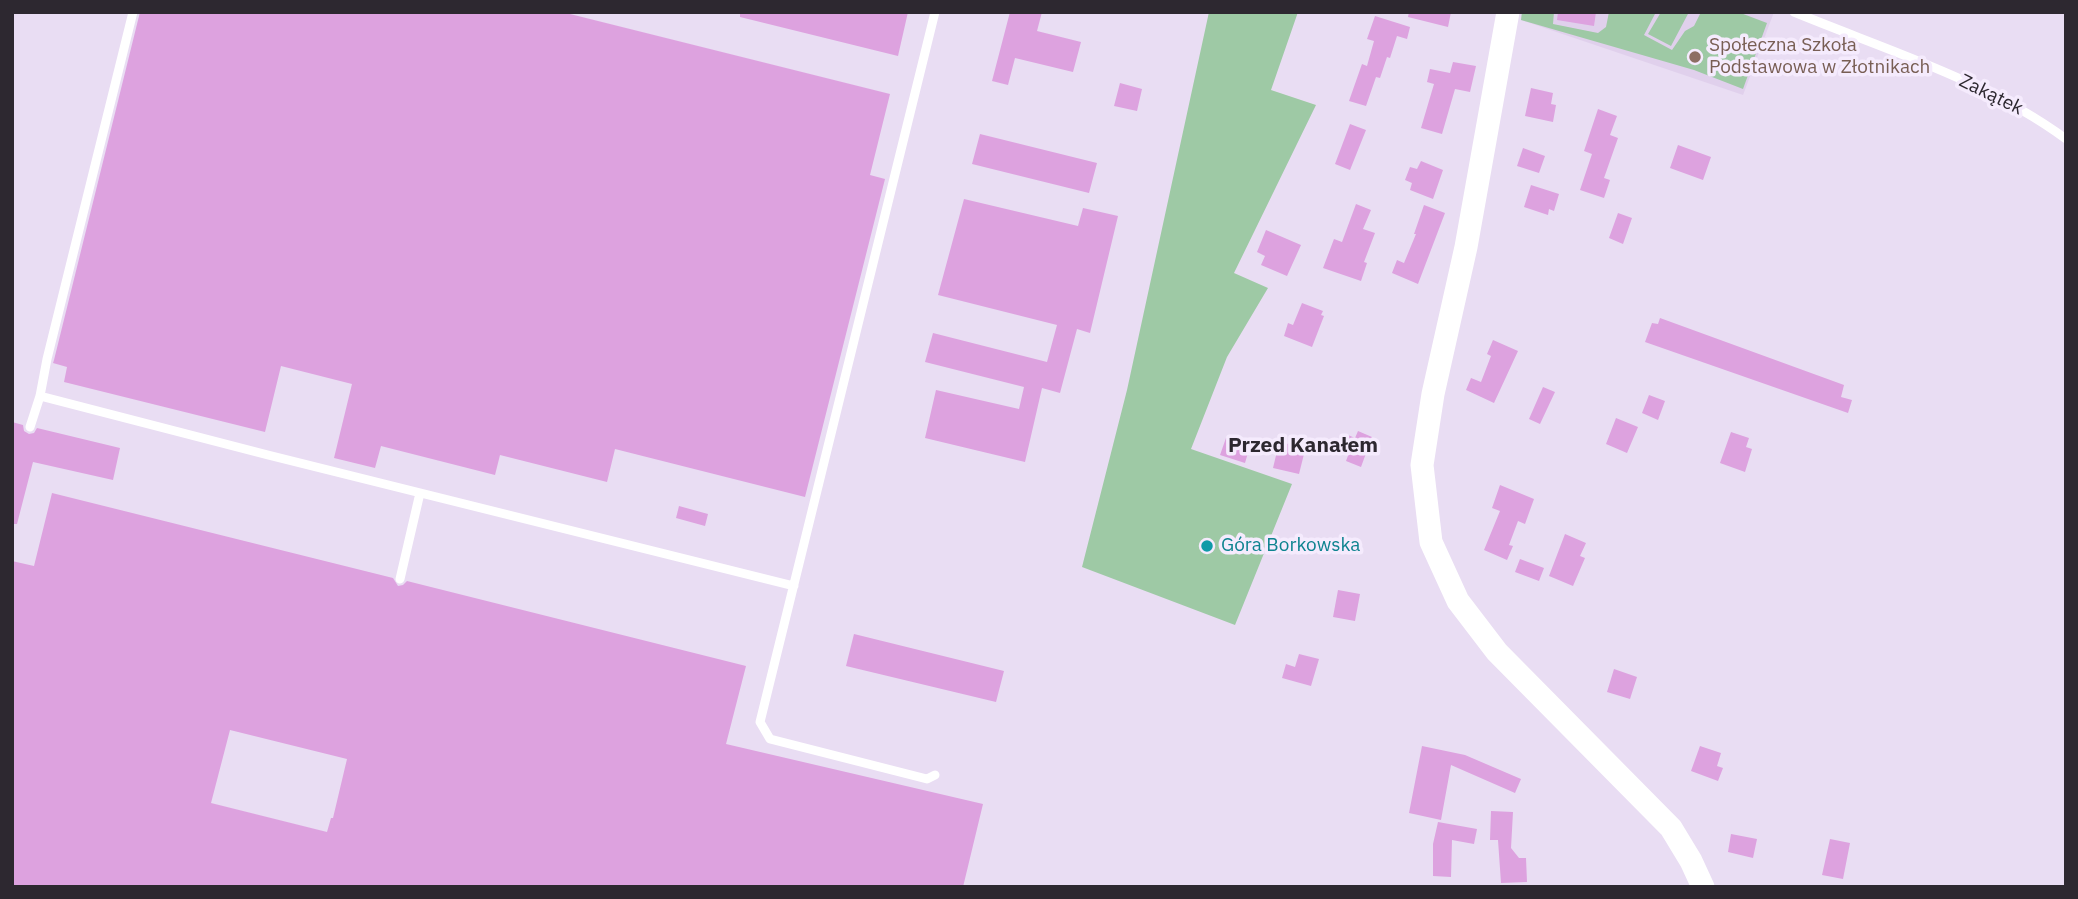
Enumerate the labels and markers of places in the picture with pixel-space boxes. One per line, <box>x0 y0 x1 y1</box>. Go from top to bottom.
place label: Społeczna Szkoła Podstawowa w Złotnikach <box>1709 35 1930 79</box>
marker: Społeczna Szkoła Podstawowa w Złotnikach <box>1687 49 1703 65</box>
place label: Góra Borkowska <box>1221 535 1360 557</box>
marker: Góra Borkowska <box>1199 538 1215 554</box>

